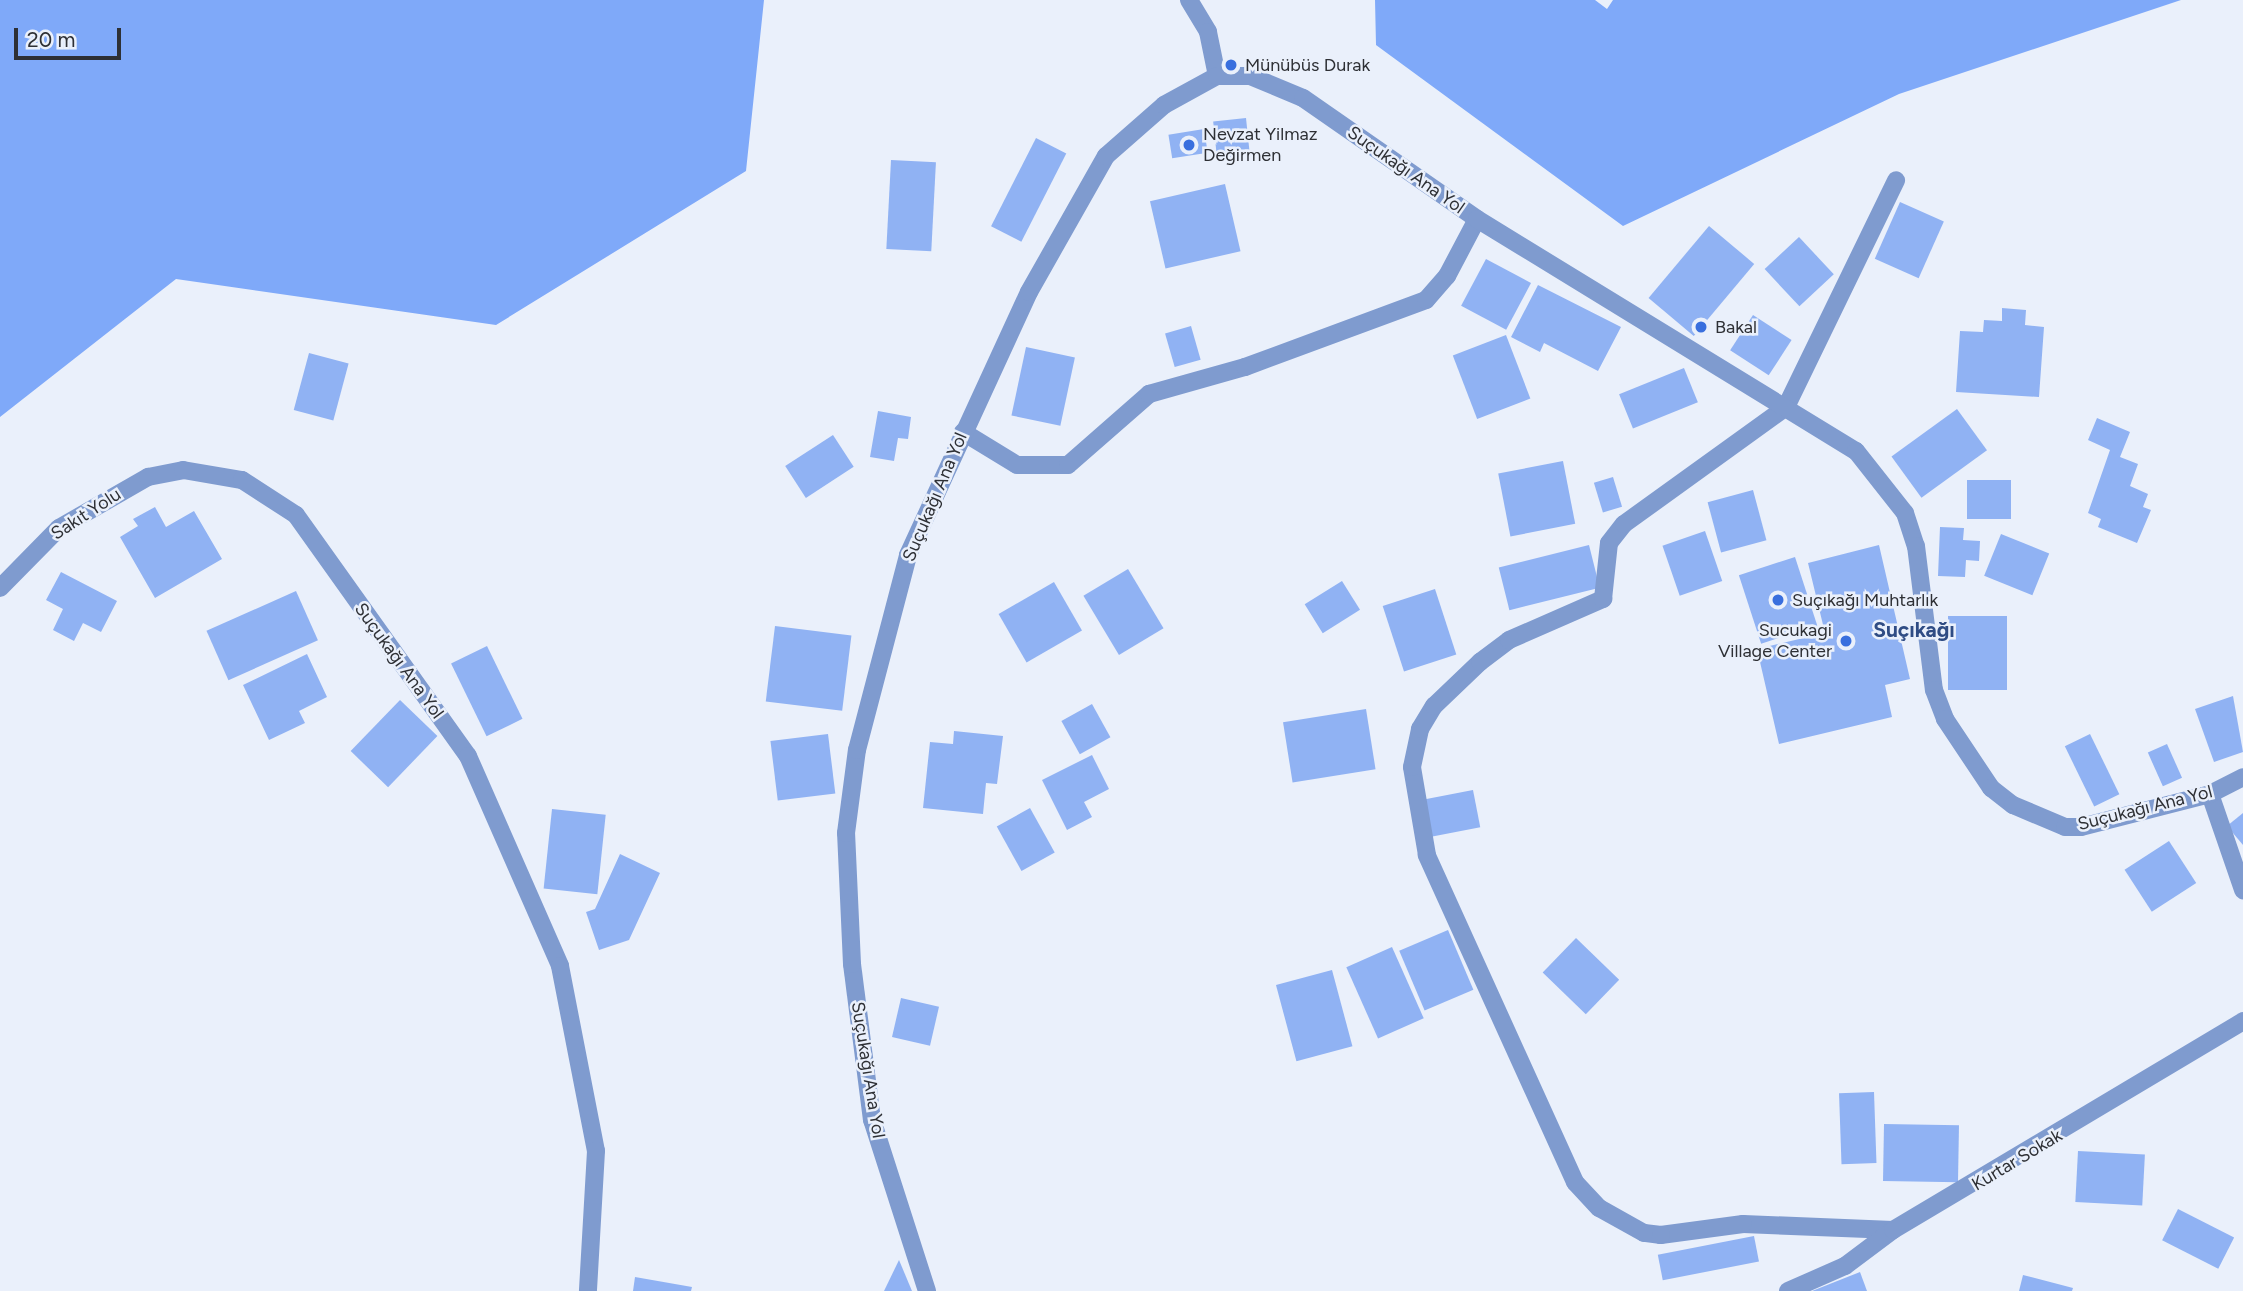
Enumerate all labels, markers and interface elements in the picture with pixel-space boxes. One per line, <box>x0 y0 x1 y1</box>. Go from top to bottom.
scale bar <box>18 14 124 58</box>
text: 20 m <box>27 27 75 52</box>
place label: Münübüs Durak <box>1245 54 1370 76</box>
marker: Münübüs Durak <box>1223 57 1239 73</box>
street label: Suçukağı Ana Yol <box>1343 122 1469 218</box>
place label: Nevzat Yilmaz Değirmen <box>1203 124 1317 166</box>
marker: Nevzat Yilmaz Değirmen <box>1181 137 1197 153</box>
place label: Bakal <box>1715 316 1757 338</box>
marker: Bakal <box>1693 319 1709 335</box>
street label: Suçukağı Ana Yol <box>898 429 972 565</box>
street label: Sakıt Yolu <box>47 484 125 544</box>
place label: Suçıkağı Muhtarlık <box>1792 589 1938 611</box>
marker: Suçıkağı Muhtarlık <box>1770 592 1786 608</box>
street label: Suçukağı Ana Yol <box>350 599 448 723</box>
district label: Suçıkağı <box>1873 617 1955 643</box>
place label: Sucukagi Village Center <box>1718 620 1832 662</box>
marker: Sucukagi Village Center <box>1838 633 1854 649</box>
street label: Suçukağı Ana Yol <box>2076 781 2214 835</box>
street label: Suçukağı Ana Yol <box>847 1000 889 1140</box>
street label: Kurtar Sokak <box>1968 1125 2066 1195</box>

